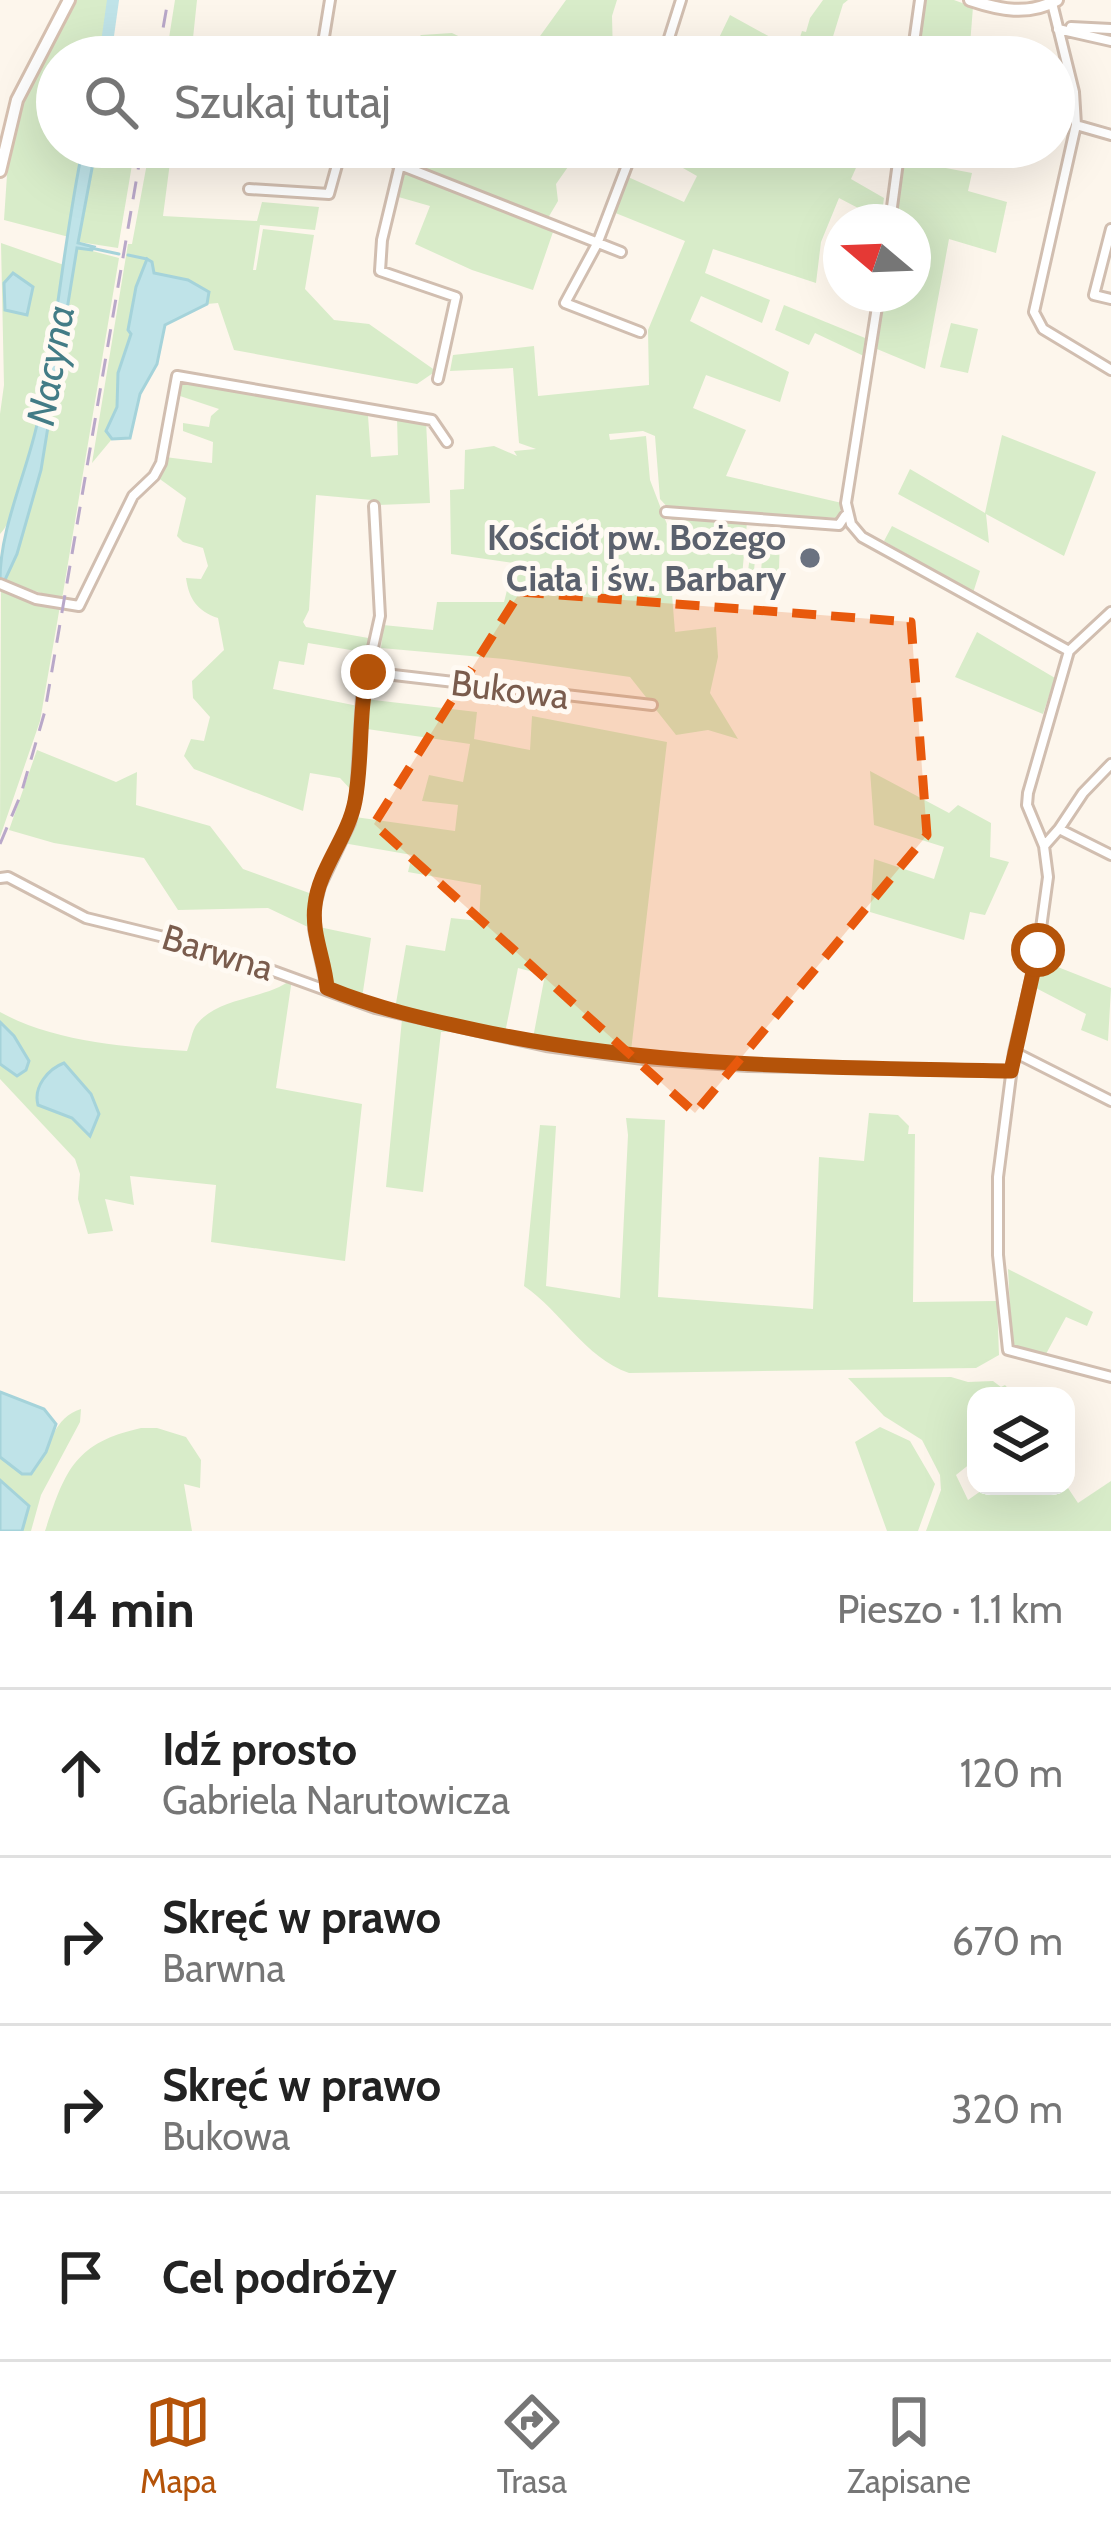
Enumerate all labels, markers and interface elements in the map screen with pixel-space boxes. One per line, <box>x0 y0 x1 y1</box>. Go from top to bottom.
search box <box>36 36 1075 168</box>
icon: search <box>78 69 144 135</box>
text: Szukaj tutaj <box>174 75 391 129</box>
north arrow <box>823 204 931 312</box>
water label: Nacyna <box>16 301 84 429</box>
place label: Kościół pw. Bożego Ciała i św. Barbary <box>487 515 787 600</box>
marker: Kościół pw. Bożego Ciała i św. Barbary <box>797 545 823 571</box>
route end <box>341 645 395 699</box>
street label: Bukowa <box>449 660 571 718</box>
street label: Barwna <box>157 914 279 990</box>
route start <box>1011 923 1065 977</box>
map controls <box>967 1387 1075 1495</box>
button: layers <box>967 1387 1075 1495</box>
text: 14 min <box>48 1578 195 1640</box>
text: Pieszo · 1.1 km <box>837 1585 1063 1633</box>
text: Idź prosto <box>162 1722 357 1776</box>
icon: ahead <box>48 1740 114 1806</box>
text: 120 m <box>960 1749 1063 1797</box>
text: Gabriela Narutowicza <box>162 1776 510 1824</box>
text: Skręć w prawo <box>162 1890 441 1944</box>
icon: right <box>48 1908 114 1974</box>
text: 670 m <box>952 1917 1063 1965</box>
text: Barwna <box>162 1944 285 1992</box>
text: Skręć w prawo <box>162 2058 441 2112</box>
icon: right <box>48 2076 114 2142</box>
text: 320 m <box>951 2085 1063 2133</box>
text: Bukowa <box>162 2112 290 2160</box>
icon: arrive <box>48 2244 114 2310</box>
text: Cel podróży <box>162 2250 397 2304</box>
tab: Mapa <box>140 2389 217 2501</box>
tab: Trasa <box>497 2389 567 2501</box>
tab: Zapisane <box>847 2389 971 2501</box>

